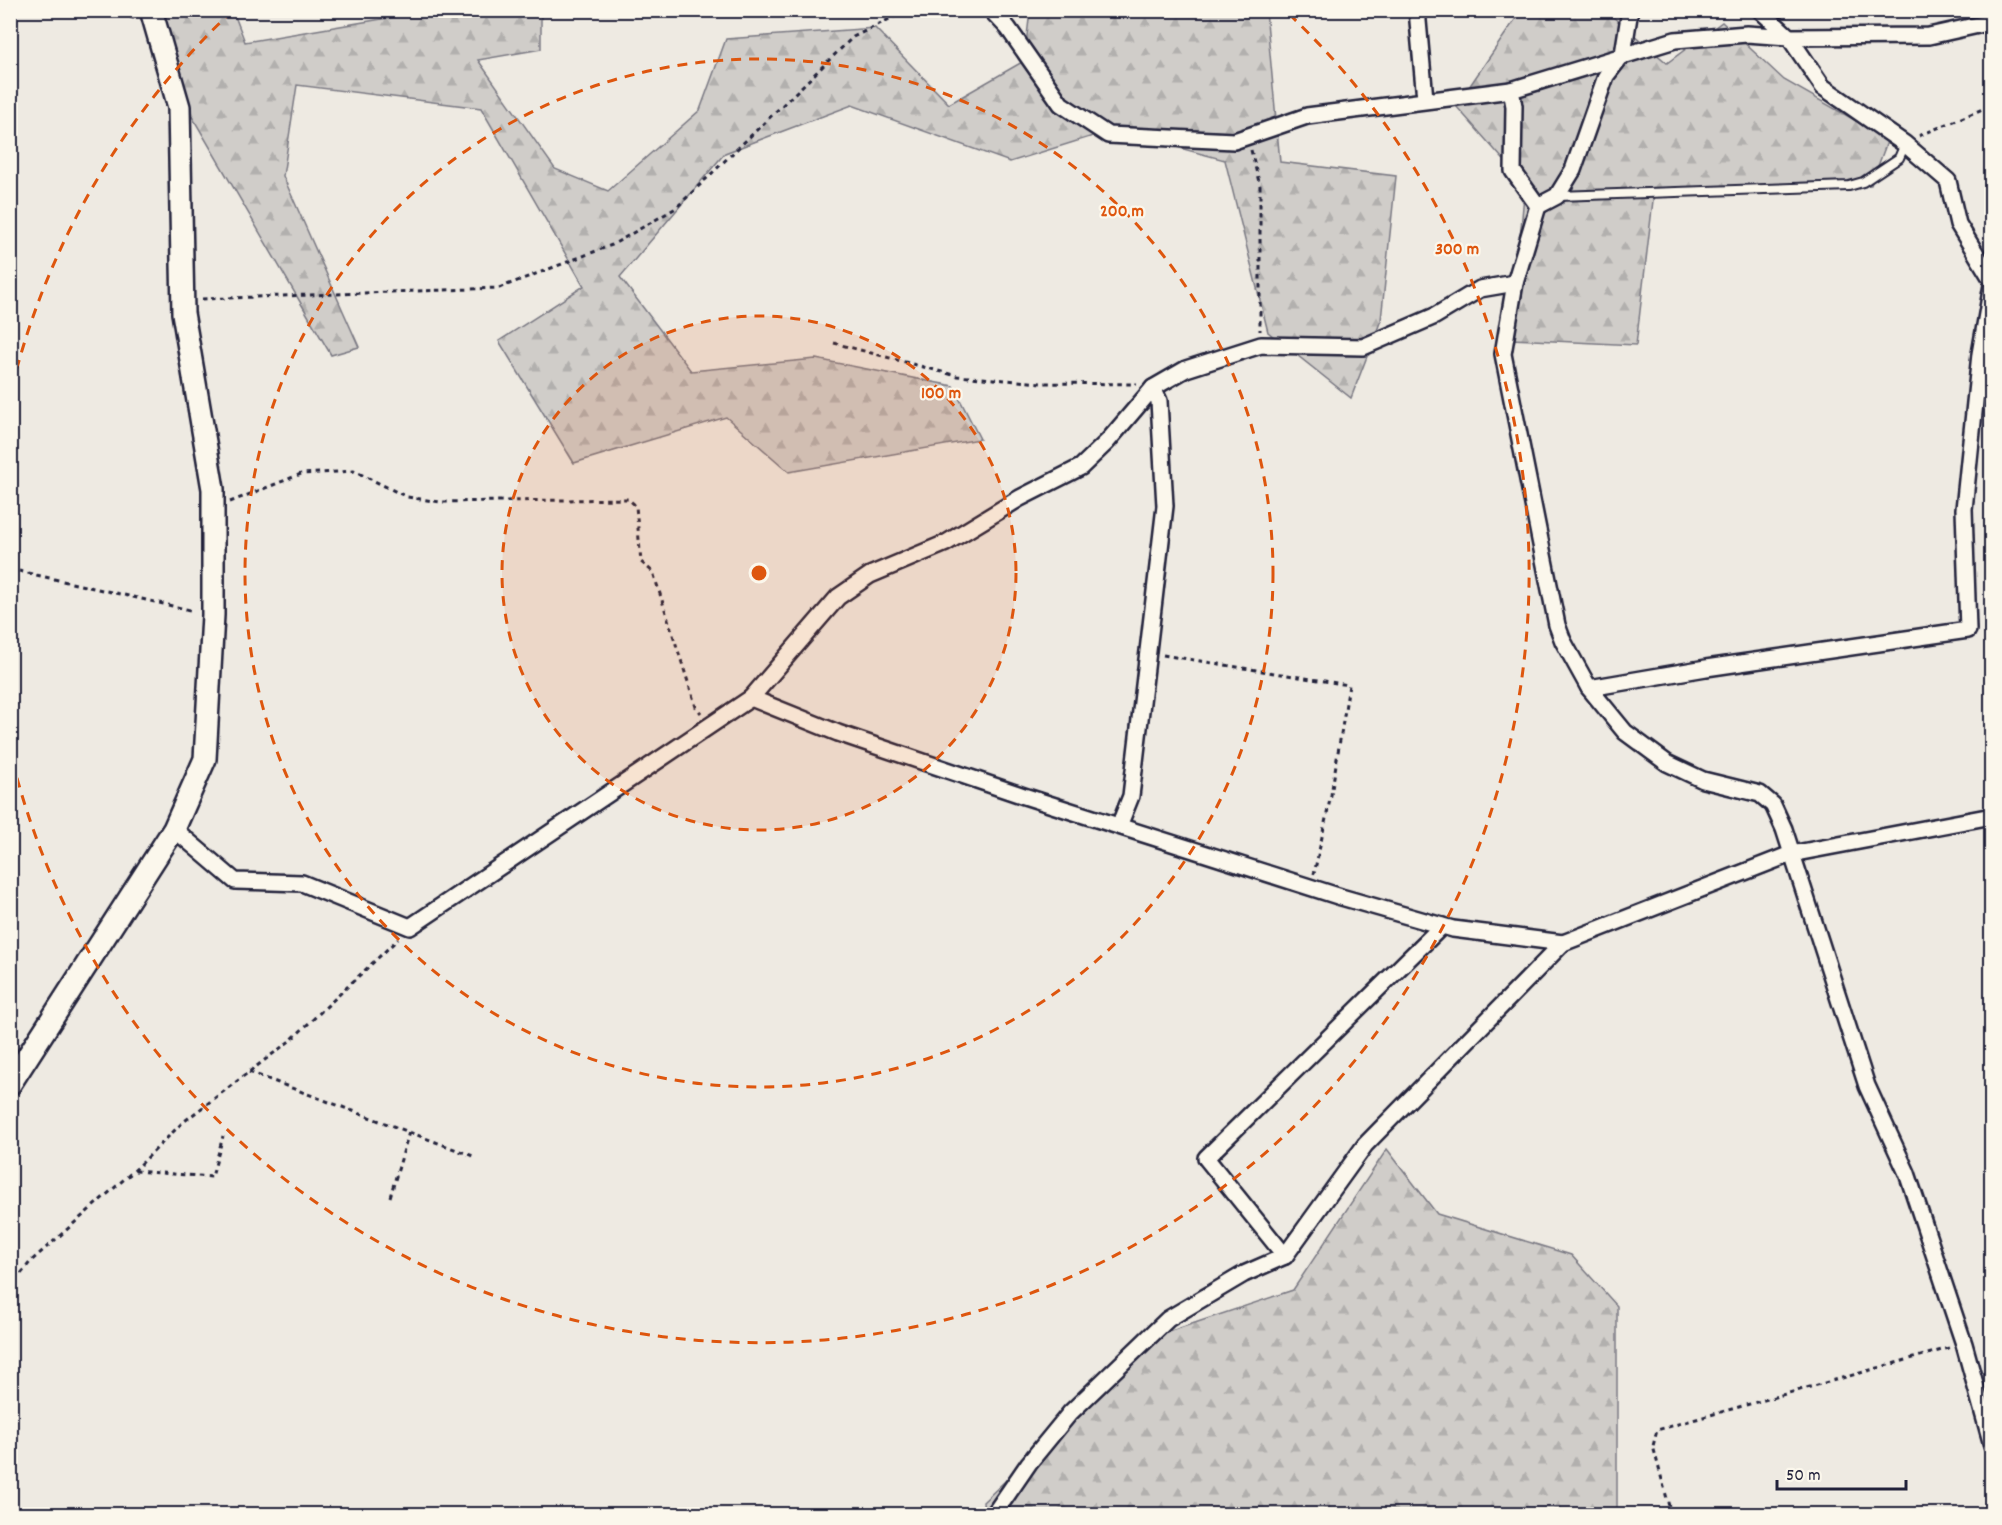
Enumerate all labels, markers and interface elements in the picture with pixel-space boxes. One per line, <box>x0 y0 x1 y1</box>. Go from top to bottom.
text: 200 m <box>1100 200 1144 225</box>
text: 300 m <box>1435 238 1479 263</box>
text: 100 m <box>921 382 961 407</box>
centre of rings <box>749 563 769 583</box>
scale bar <box>1777 1453 1906 1491</box>
text: 50 m <box>1786 1464 1821 1489</box>

